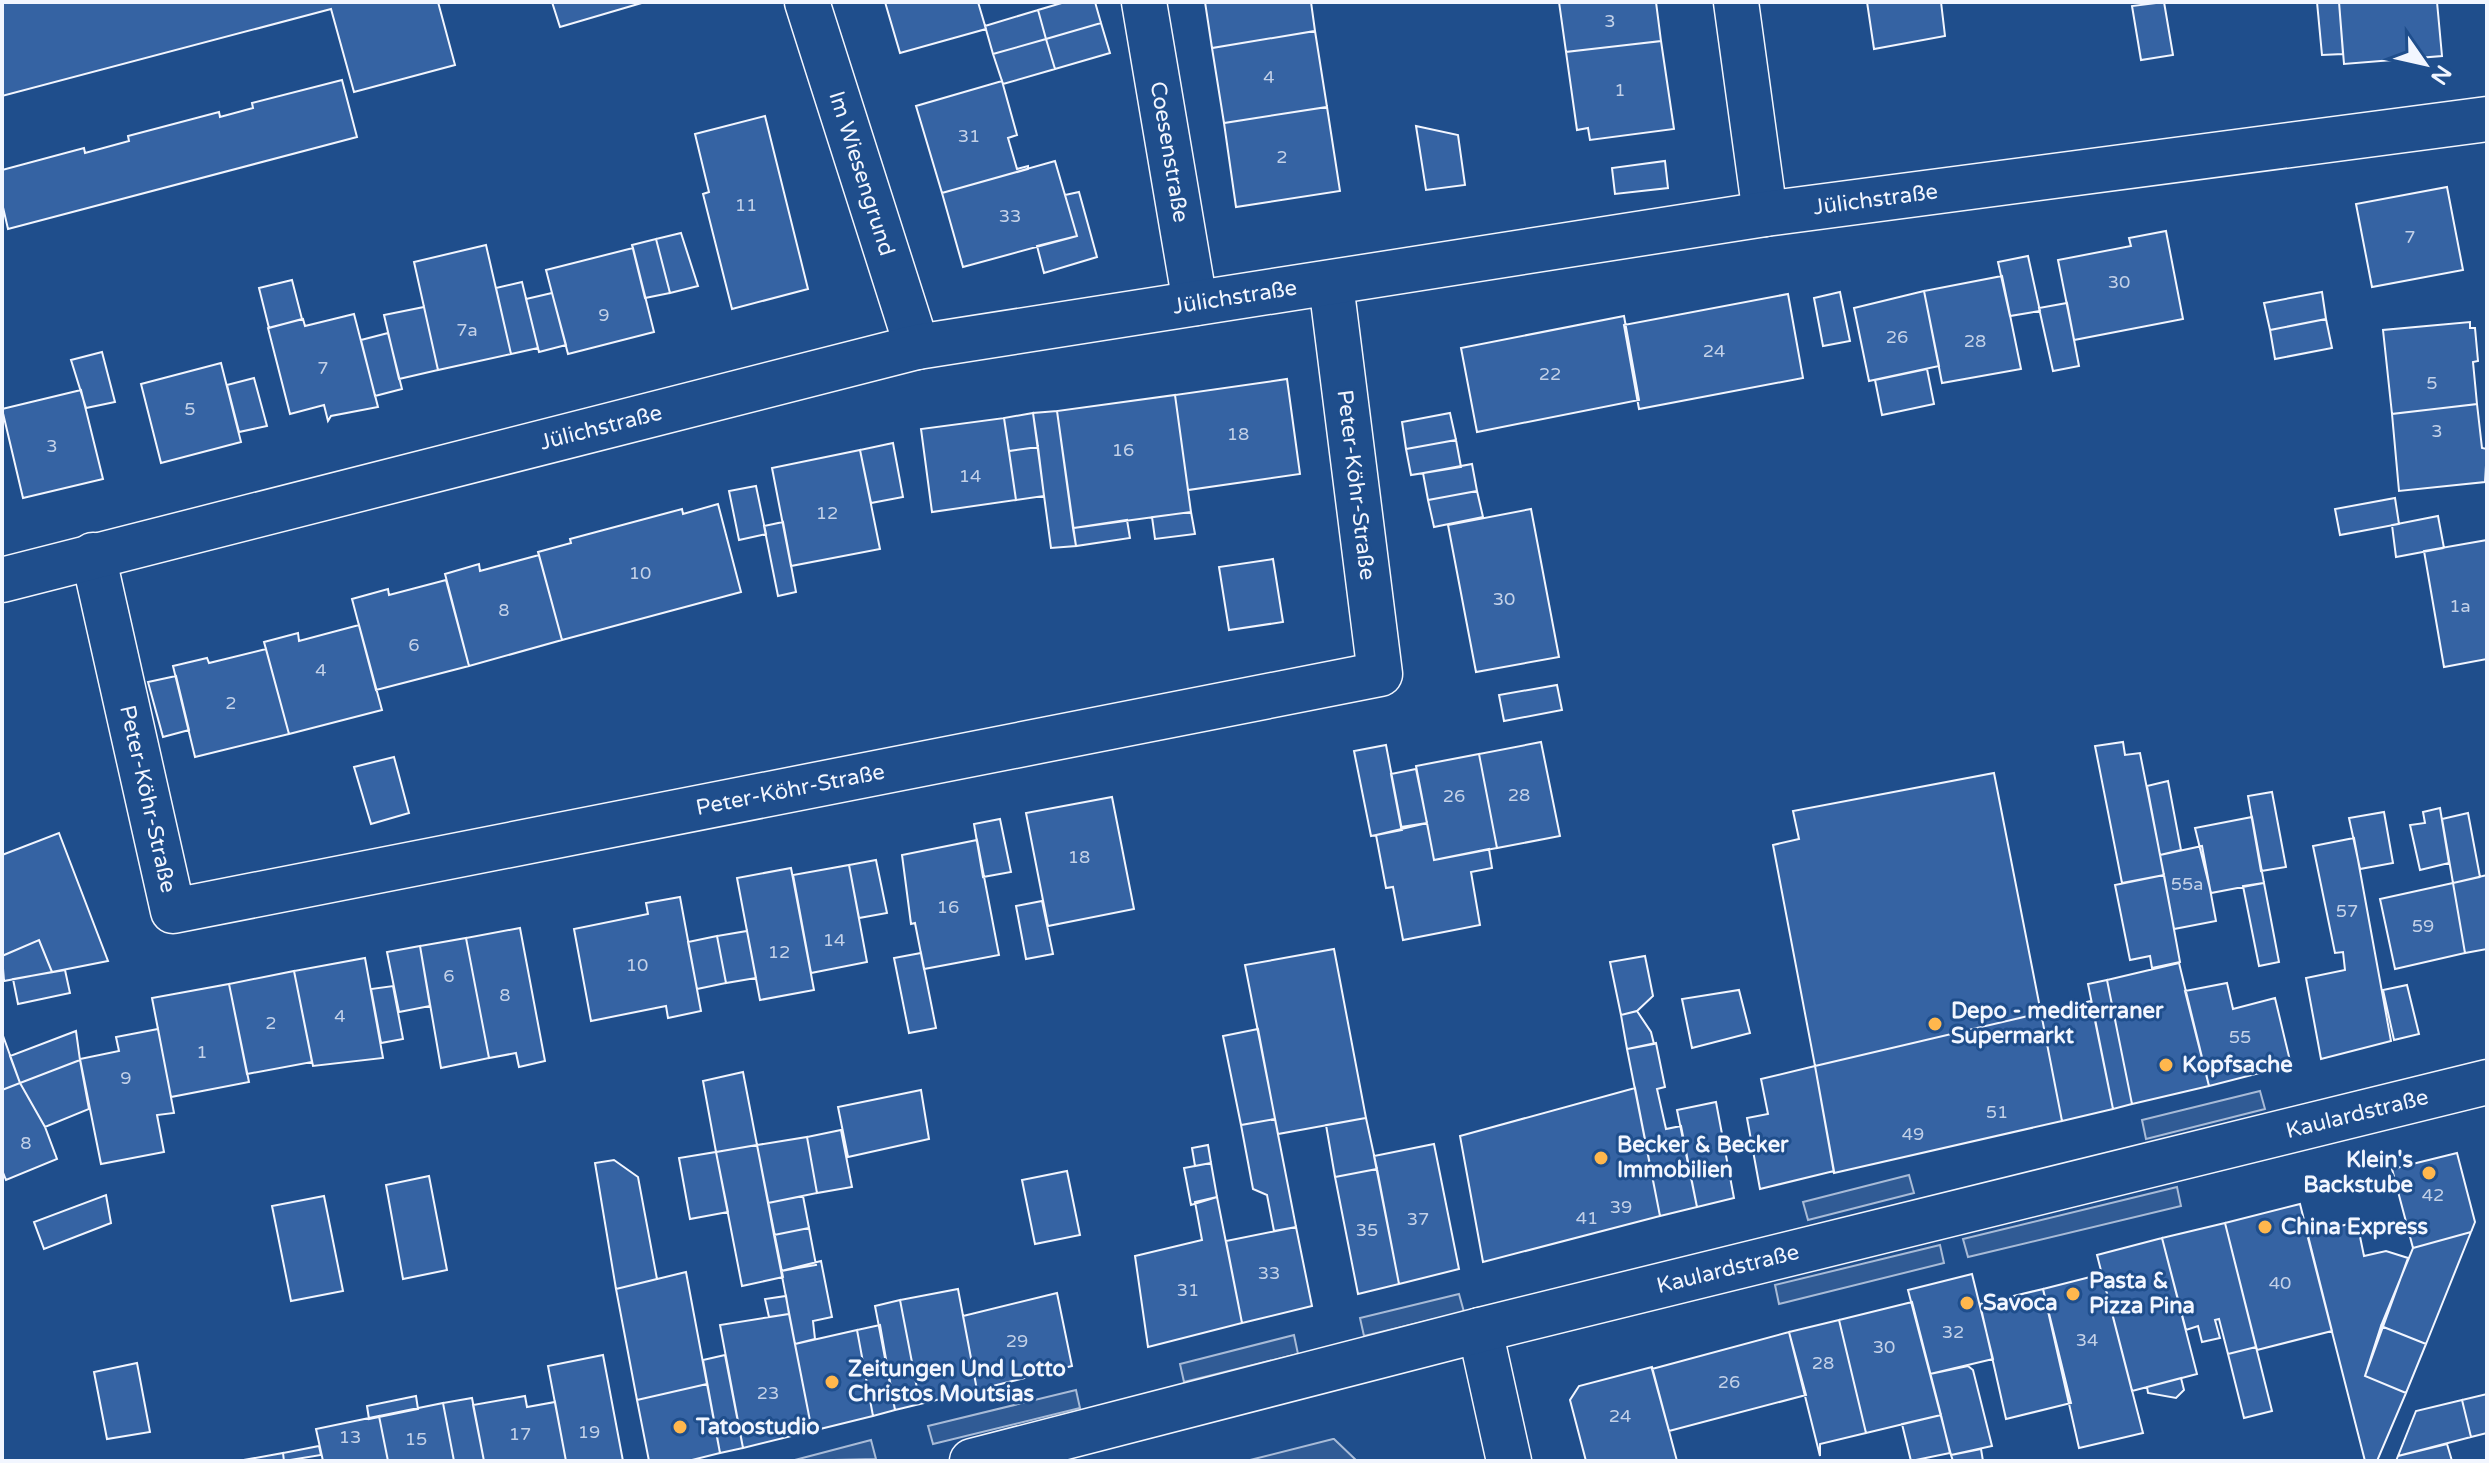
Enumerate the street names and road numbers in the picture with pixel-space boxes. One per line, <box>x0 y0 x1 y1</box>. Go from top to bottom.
street label: Coesenstraße <box>1145 79 1194 224</box>
street label: Im Wiesengrund <box>823 88 900 259</box>
street label: Jülichstraße <box>1812 178 1939 221</box>
street label: Jülichstraße <box>1171 275 1299 320</box>
street label: Peter-Köhr-Straße <box>1331 388 1381 582</box>
street label: Jülichstraße <box>537 399 665 456</box>
street label: Peter-Köhr-Straße <box>114 703 182 895</box>
street label: Peter-Köhr-Straße <box>694 759 887 821</box>
street label: Kaulardstraße <box>2283 1084 2431 1144</box>
street label: Kaulardstraße <box>1654 1239 1802 1299</box>

